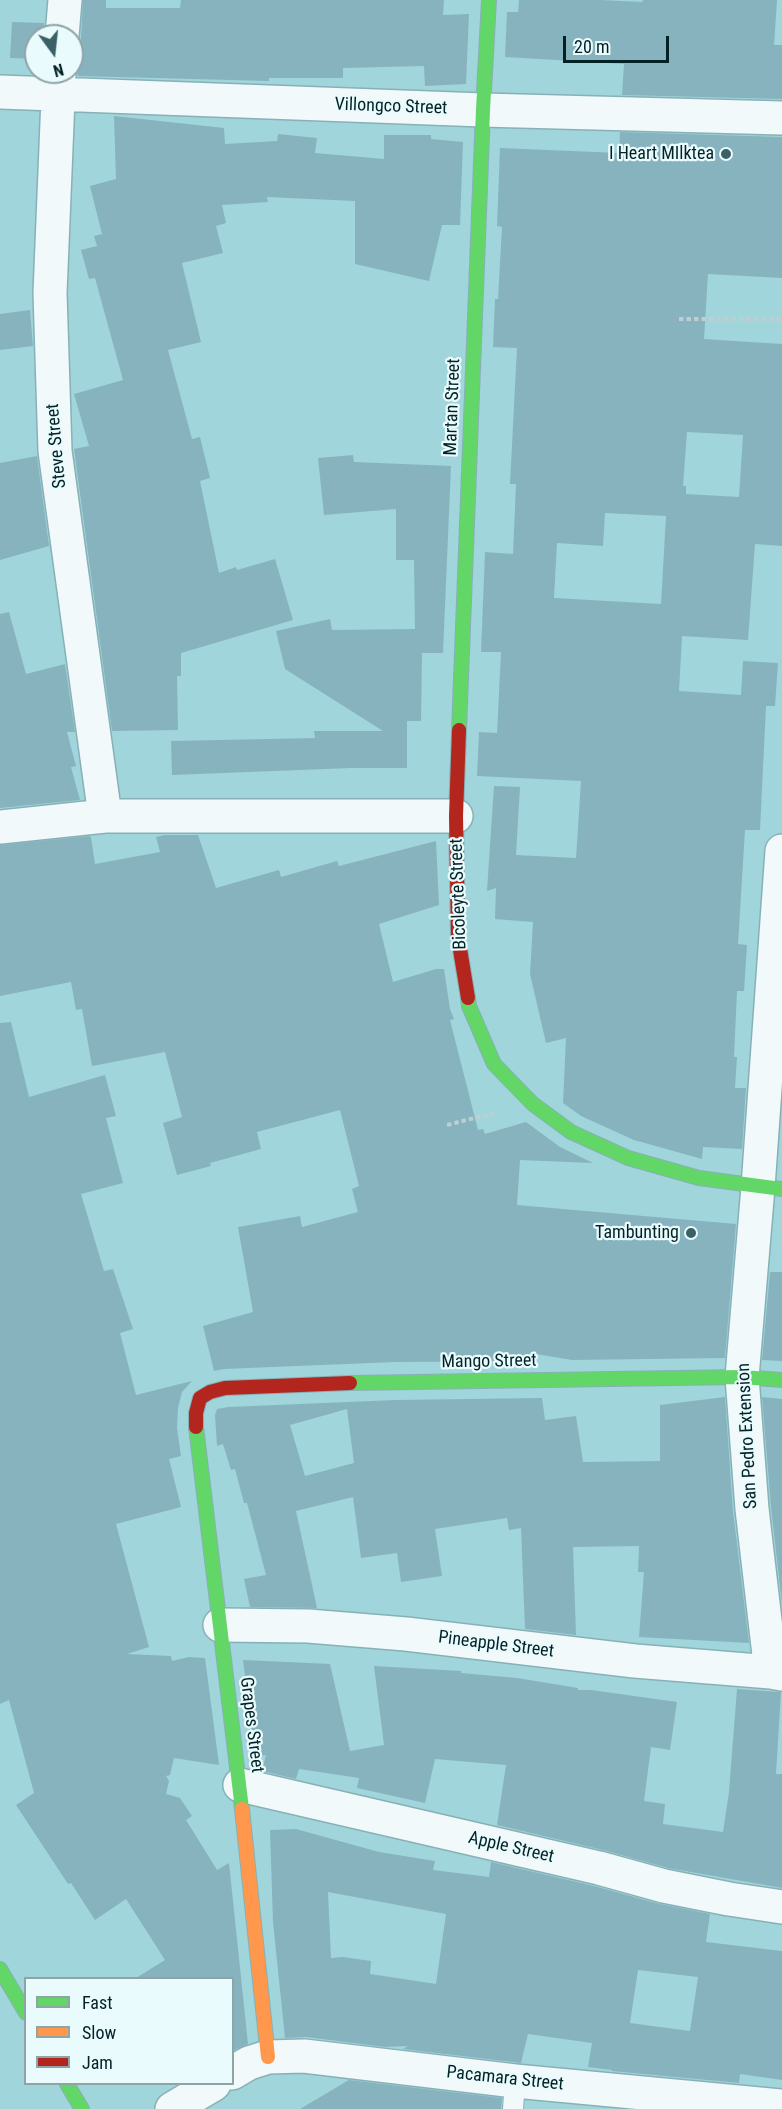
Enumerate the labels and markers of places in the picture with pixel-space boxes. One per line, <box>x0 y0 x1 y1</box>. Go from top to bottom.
place label: I Heart MIlktea <box>609 143 714 165</box>
marker: I Heart MIlktea <box>719 147 733 161</box>
place label: Tambunting <box>595 1222 679 1244</box>
marker: Tambunting <box>684 1226 698 1240</box>

